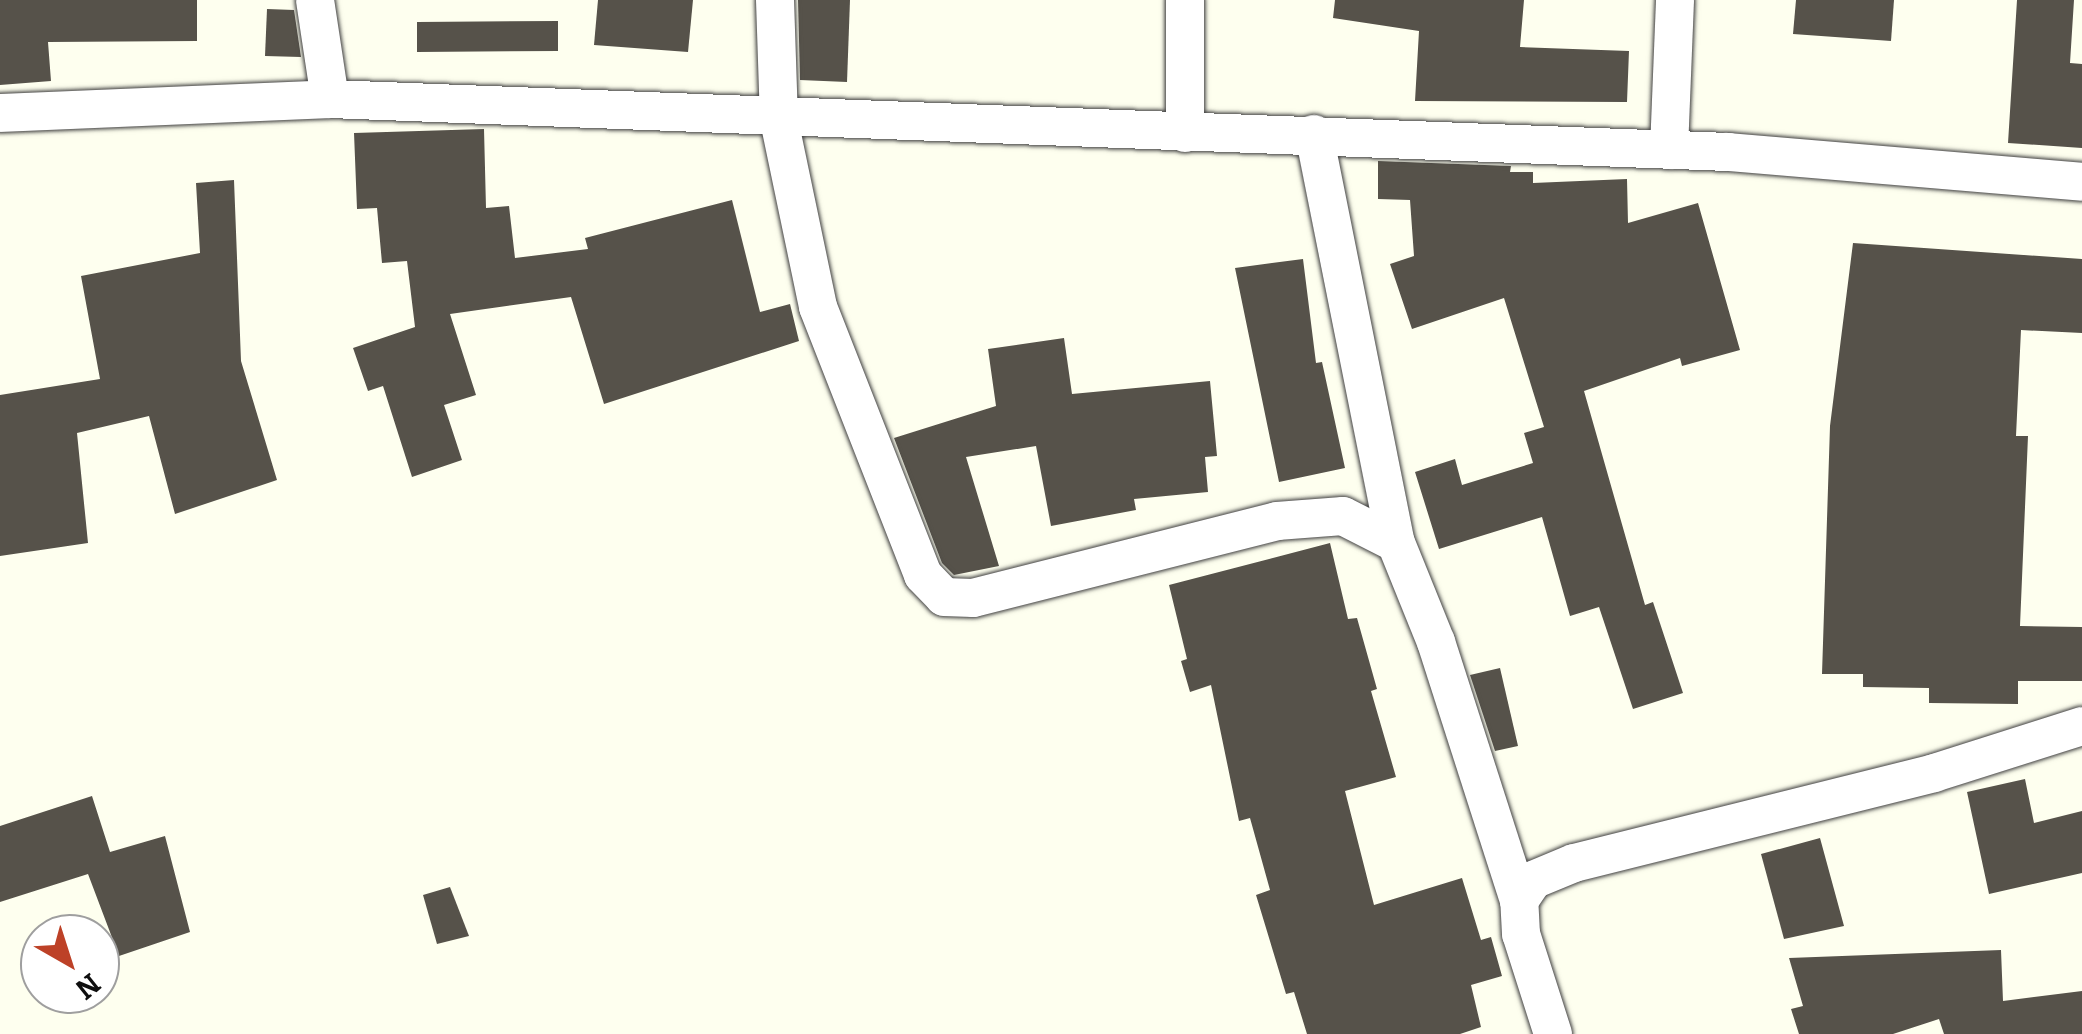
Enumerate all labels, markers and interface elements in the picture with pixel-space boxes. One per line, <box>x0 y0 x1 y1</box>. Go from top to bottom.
north arrow <box>20 914 120 1014</box>
text: N <box>69 967 107 1006</box>

